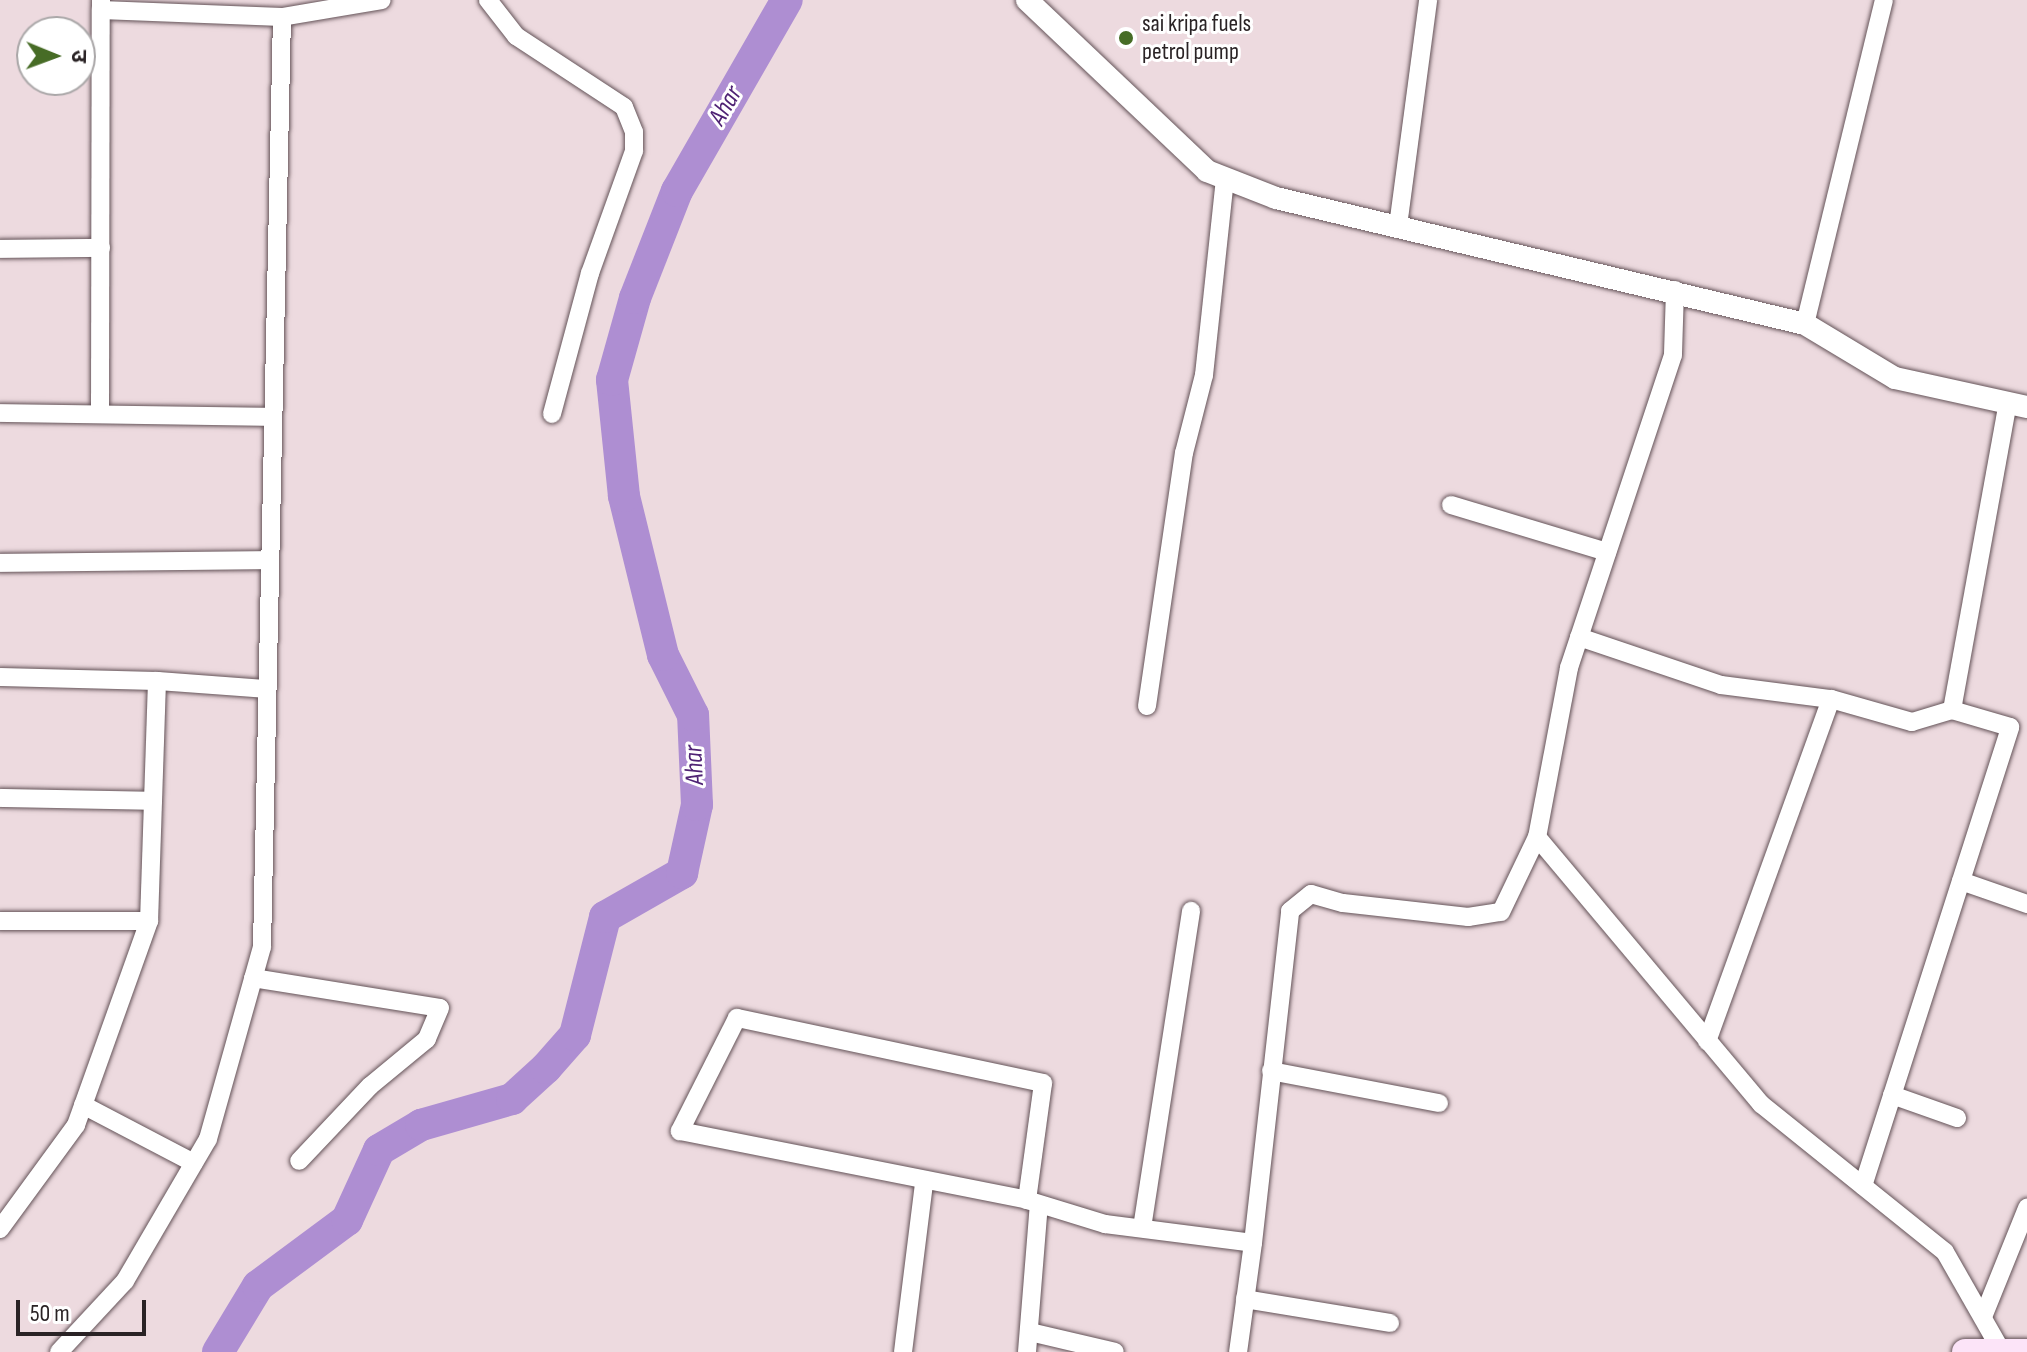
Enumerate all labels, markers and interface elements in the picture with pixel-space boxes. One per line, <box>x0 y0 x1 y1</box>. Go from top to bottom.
place label: sai kripa fuels petrol pump <box>1142 10 1251 66</box>
north arrow <box>16 16 96 96</box>
marker: sai kripa fuels petrol pump <box>1117 29 1135 47</box>
text: उ <box>65 50 92 63</box>
water label: Ahar <box>702 81 750 131</box>
water label: Ahar <box>678 744 712 786</box>
scale bar <box>20 1284 150 1334</box>
text: 50 m <box>30 1299 70 1328</box>

